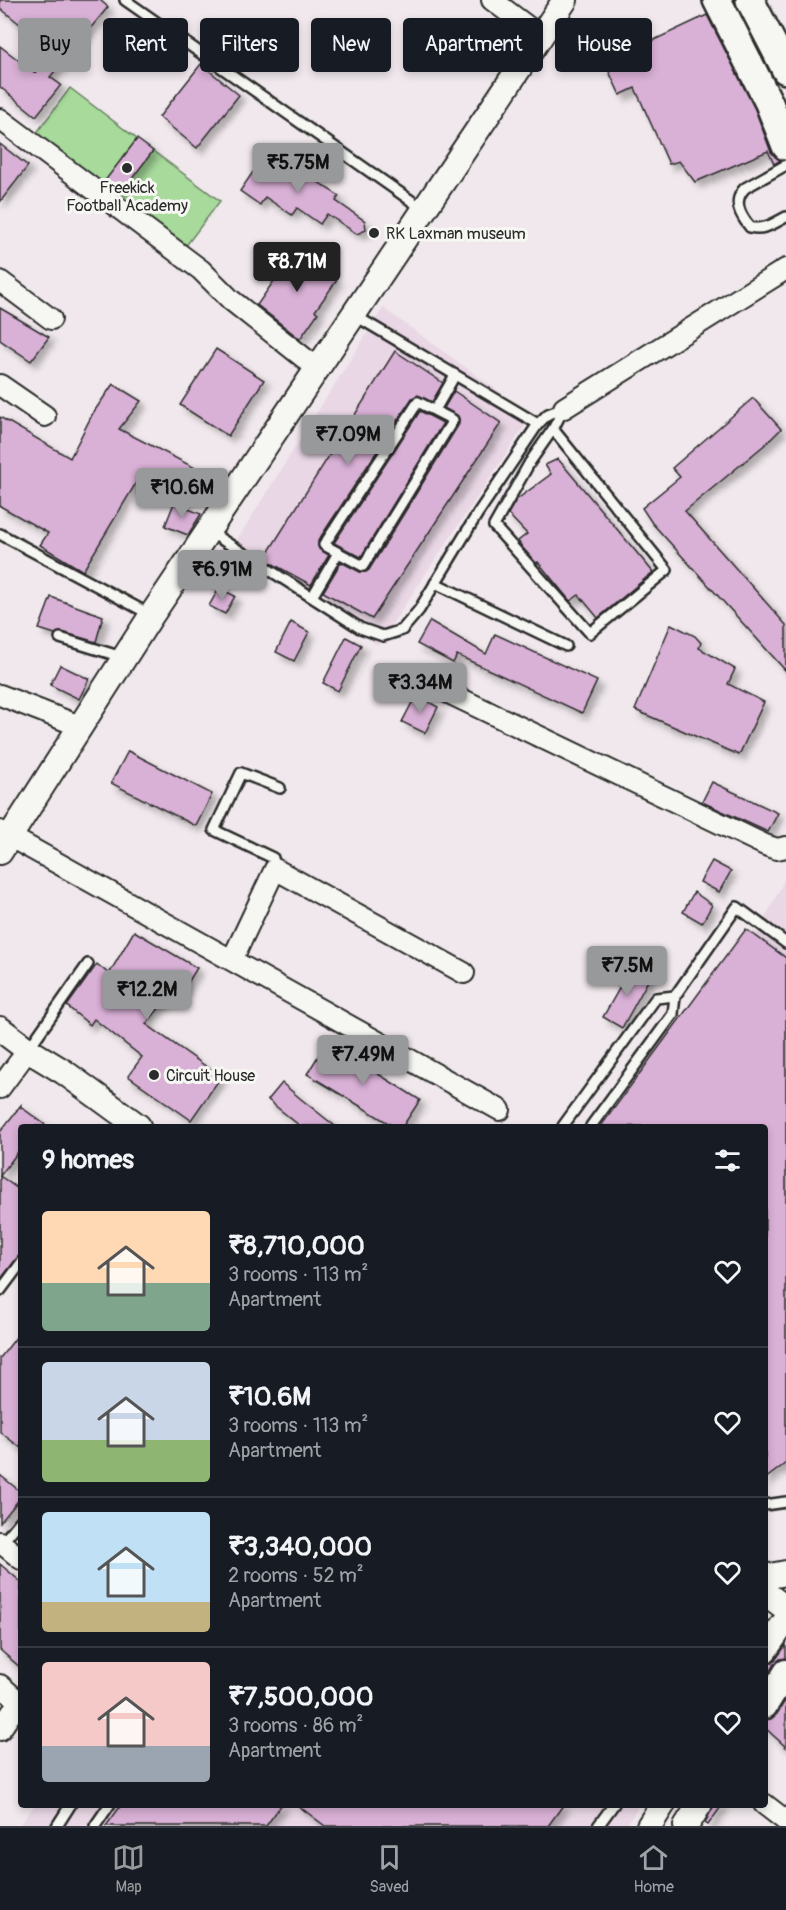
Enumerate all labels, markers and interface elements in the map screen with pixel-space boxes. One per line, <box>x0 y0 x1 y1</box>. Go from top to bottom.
chip: Buy <box>18 18 91 72</box>
chip: Rent <box>103 18 188 72</box>
chip: Filters <box>200 18 299 72</box>
chip: New <box>311 18 391 72</box>
chip: Apartment <box>403 18 543 72</box>
chip: House <box>555 18 652 72</box>
pin: ₹5.75M <box>249 143 347 194</box>
text: ₹5.75M <box>266 150 330 175</box>
marker: Freekick Football Academy <box>120 161 134 175</box>
place label: Freekick Football Academy <box>66 178 188 216</box>
place label: RK Laxman museum <box>386 224 526 244</box>
marker: RK Laxman museum <box>367 226 381 240</box>
pin: ₹8.71M <box>248 242 346 293</box>
text: ₹8.71M <box>267 249 327 274</box>
pin: ₹7.09M <box>299 415 397 466</box>
text: ₹7.09M <box>315 422 381 447</box>
pin: ₹10.6M <box>133 468 231 519</box>
text: ₹10.6M <box>150 475 214 500</box>
pin: ₹6.91M <box>173 550 271 601</box>
text: ₹6.91M <box>192 557 252 582</box>
pin: ₹3.34M <box>371 663 469 714</box>
text: ₹3.34M <box>388 670 452 695</box>
pin: ₹7.5M <box>585 946 669 997</box>
text: ₹7.5M <box>601 953 653 978</box>
pin: ₹12.2M <box>98 970 196 1021</box>
text: ₹12.2M <box>117 977 177 1002</box>
pin: ₹7.49M <box>314 1035 412 1086</box>
text: ₹7.49M <box>331 1042 395 1067</box>
place label: Circuit House <box>166 1066 255 1086</box>
marker: Circuit House <box>147 1068 161 1082</box>
text: 9 homes <box>42 1144 134 1176</box>
icon: filters <box>711 1144 744 1177</box>
text: ₹8,710,000 <box>228 1230 365 1262</box>
icon: home <box>90 1235 162 1307</box>
icon: heart <box>711 1255 744 1288</box>
text: 3 rooms · 113 m² <box>228 1262 368 1287</box>
text: Apartment <box>228 1287 321 1312</box>
text: ₹10.6M <box>228 1381 311 1413</box>
icon: home <box>90 1386 162 1458</box>
icon: heart <box>711 1406 744 1439</box>
text: 3 rooms · 113 m² <box>228 1413 368 1438</box>
text: Apartment <box>228 1438 321 1463</box>
text: ₹3,340,000 <box>228 1531 372 1563</box>
icon: home <box>90 1536 162 1608</box>
icon: heart <box>711 1556 744 1589</box>
text: 2 rooms · 52 m² <box>228 1563 364 1588</box>
text: Apartment <box>228 1588 321 1613</box>
text: ₹7,500,000 <box>228 1681 373 1713</box>
icon: home <box>90 1686 162 1758</box>
icon: heart <box>711 1706 744 1739</box>
text: 3 rooms · 86 m² <box>228 1713 363 1738</box>
text: Apartment <box>228 1738 321 1763</box>
tab: Map <box>112 1841 145 1897</box>
tab: Saved <box>369 1841 409 1897</box>
tab: Home <box>633 1841 674 1897</box>

